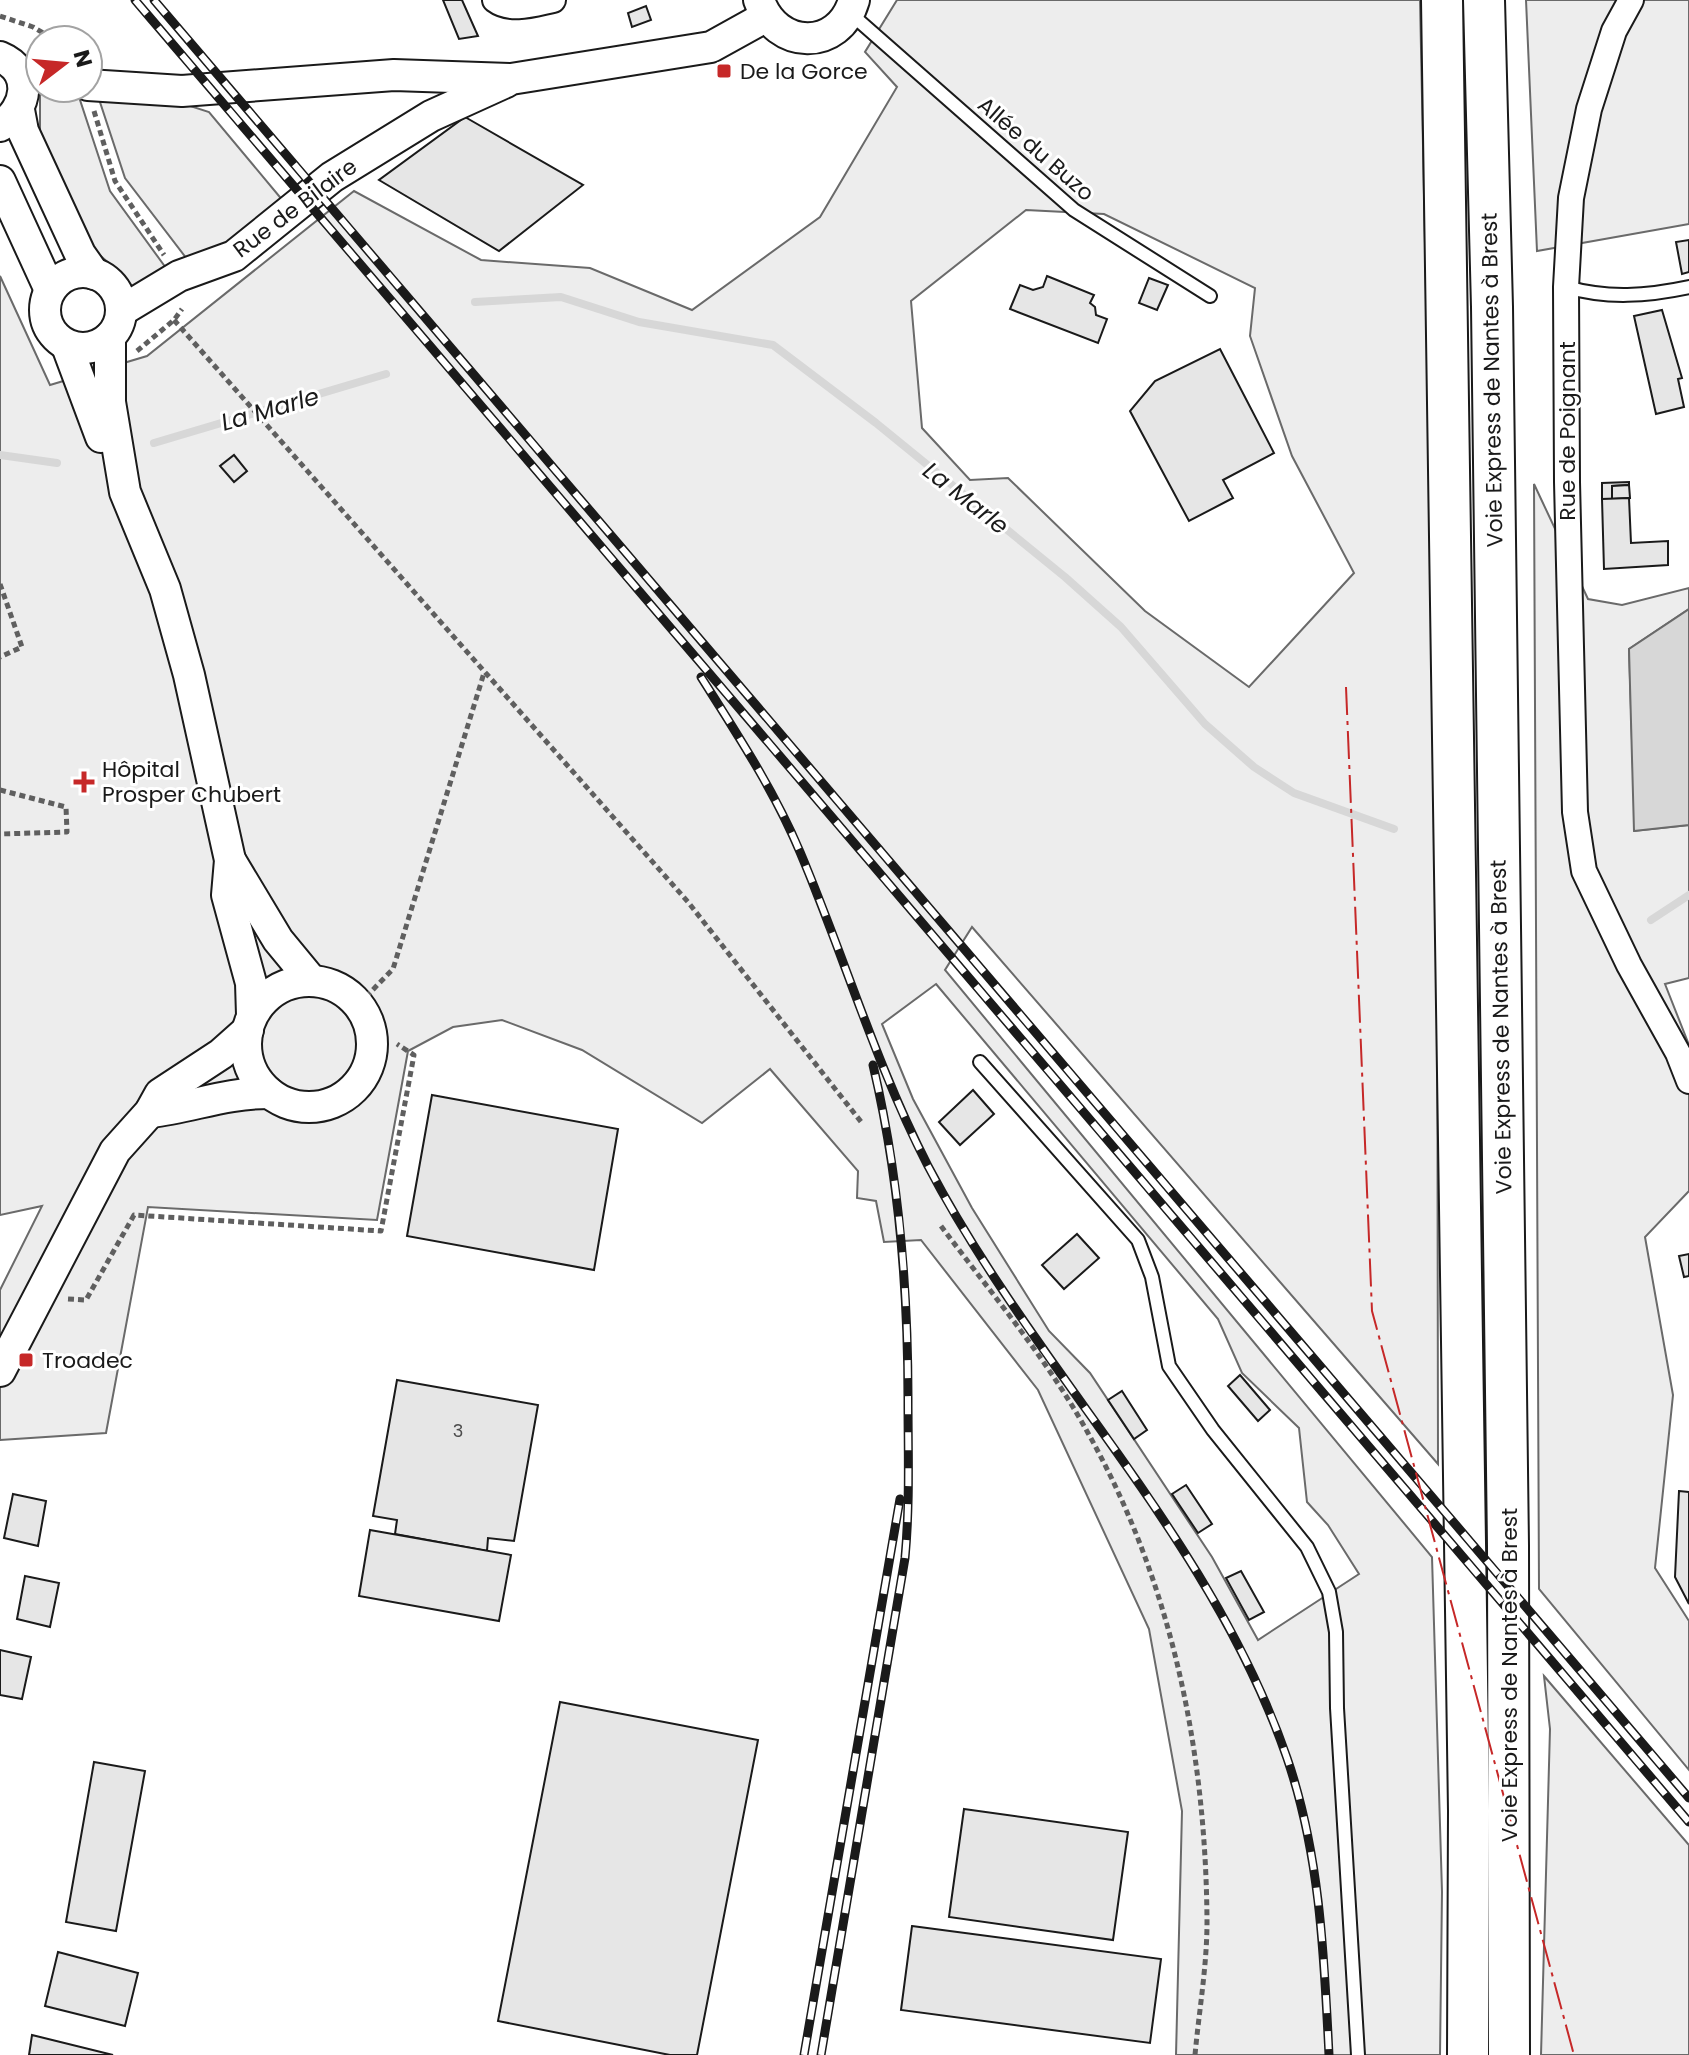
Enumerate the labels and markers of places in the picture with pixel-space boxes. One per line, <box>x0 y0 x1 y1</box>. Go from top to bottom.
place label: De la Gorce <box>740 56 868 87</box>
marker: De la Gorce <box>715 62 733 80</box>
place label: Hôpital Prosper Chubert <box>102 754 281 810</box>
marker: Hôpital Prosper Chubert <box>73 771 95 793</box>
place label: Troadec <box>42 1345 133 1376</box>
marker: Troadec <box>17 1351 35 1369</box>

